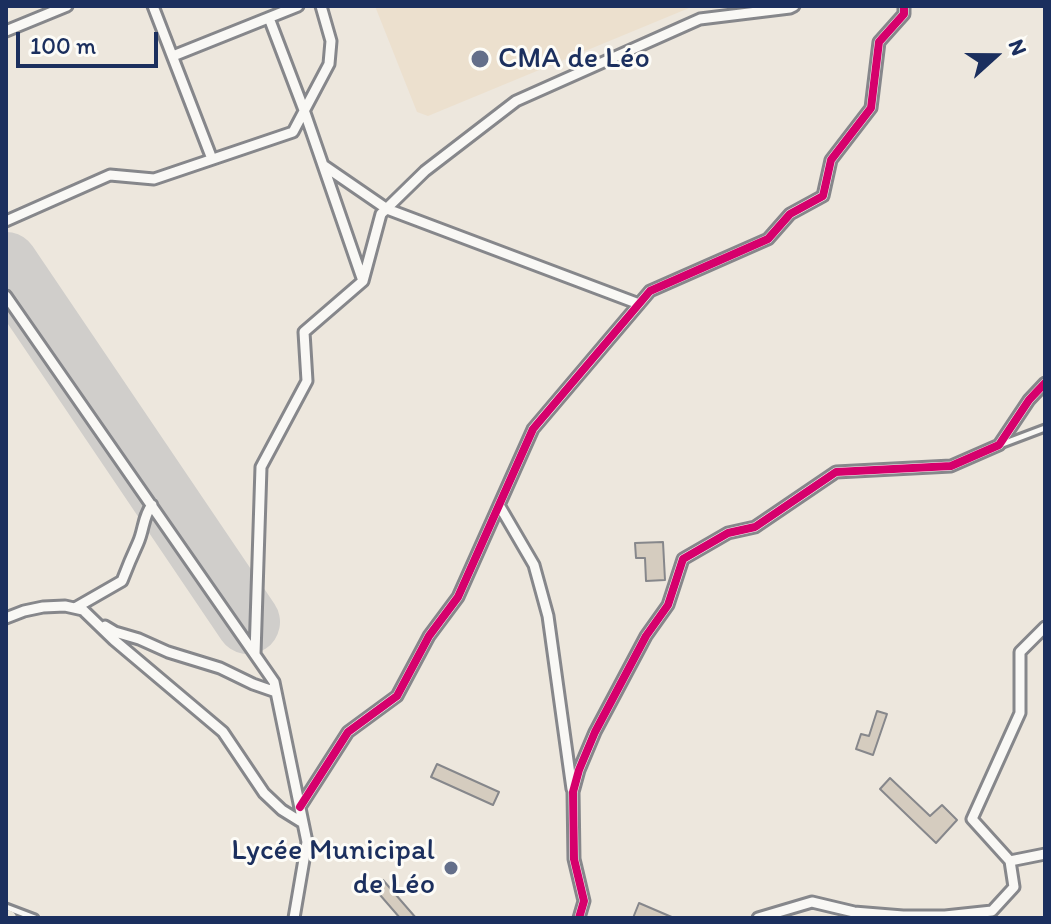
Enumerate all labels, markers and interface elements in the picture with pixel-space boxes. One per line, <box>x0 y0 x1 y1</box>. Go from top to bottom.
scale bar <box>20 16 162 66</box>
north arrow <box>955 16 1035 96</box>
text: 100 m <box>30 31 96 60</box>
text: N <box>1003 35 1033 59</box>
place label: CMA de Léo <box>498 41 650 77</box>
marker: CMA de Léo <box>469 48 491 70</box>
place label: Lycée Municipal de Léo <box>231 833 435 904</box>
marker: Lycée Municipal de Léo <box>442 859 460 877</box>

